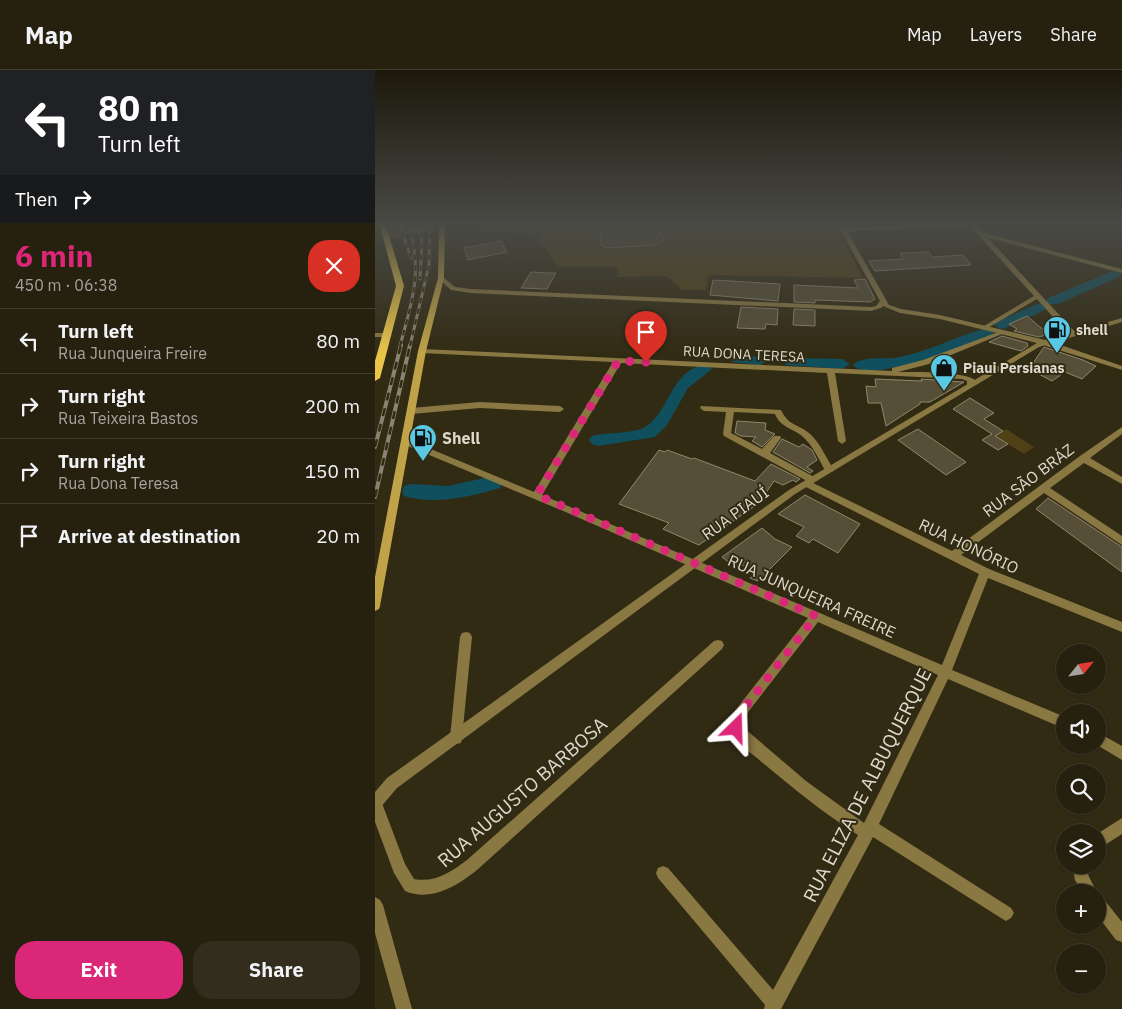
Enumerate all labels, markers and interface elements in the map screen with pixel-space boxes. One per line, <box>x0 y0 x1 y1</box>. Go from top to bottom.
text: Map <box>25 19 73 51</box>
text: Map <box>907 23 942 46</box>
text: Layers <box>970 23 1022 46</box>
text: Share <box>1050 23 1097 46</box>
text: 80 m <box>98 85 180 131</box>
icon: left <box>15 90 80 155</box>
text: Turn left <box>98 129 181 158</box>
icon: right <box>68 185 96 213</box>
text: Then <box>15 187 58 211</box>
text: 6 min <box>15 236 93 275</box>
button: close <box>308 240 360 292</box>
text: 450 m · 06:38 <box>15 275 117 295</box>
pin <box>625 311 667 362</box>
fuel station icon: shell <box>1042 315 1072 354</box>
icon: arrive <box>632 318 660 346</box>
text: Turn left <box>58 319 134 343</box>
place label: shell <box>1076 321 1108 339</box>
icon: left <box>15 327 43 355</box>
text: 80 m <box>316 329 360 353</box>
street label: RUA DONA TERESA <box>682 342 806 366</box>
text: Rua Junqueira Freire <box>58 343 207 363</box>
shop icon: Piaui Persianas <box>929 353 959 392</box>
place label: Piaui Persianas <box>963 359 1065 377</box>
text: Turn right <box>58 384 145 408</box>
icon: right <box>15 392 43 420</box>
text: 200 m <box>305 394 360 418</box>
text: Rua Teixeira Bastos <box>58 408 198 428</box>
fuel station icon: Shell <box>408 423 438 462</box>
place label: Shell <box>442 428 480 448</box>
street label: RUA SÃO BRÁZ <box>978 438 1078 521</box>
text: Turn right <box>58 449 145 473</box>
icon: right <box>15 457 43 485</box>
text: 150 m <box>305 459 360 483</box>
text: Rua Dona Teresa <box>58 473 179 493</box>
street label: RUA PIAUÍ <box>697 481 772 544</box>
street label: RUA HONÓRIO <box>916 513 1023 578</box>
icon: arrive <box>15 522 43 550</box>
text: Arrive at destination <box>58 524 241 548</box>
text: 20 m <box>316 524 360 548</box>
street label: RUA JUNQUEIRA FREIRE <box>725 550 899 642</box>
north arrow <box>1056 644 1106 694</box>
map controls <box>1056 644 1106 994</box>
street label: RUA ELIZA DE ALBUQUERQUE <box>797 664 937 906</box>
position arrow <box>709 701 761 753</box>
button: sound <box>1056 704 1106 754</box>
street label: RUA AUGUSTO BARBOSA <box>432 712 612 872</box>
button: search <box>1056 764 1106 814</box>
button: layers <box>1056 824 1106 874</box>
button: + <box>1056 884 1106 934</box>
button: Exit <box>15 941 183 999</box>
button: Share <box>193 941 360 999</box>
button: − <box>1056 944 1106 994</box>

